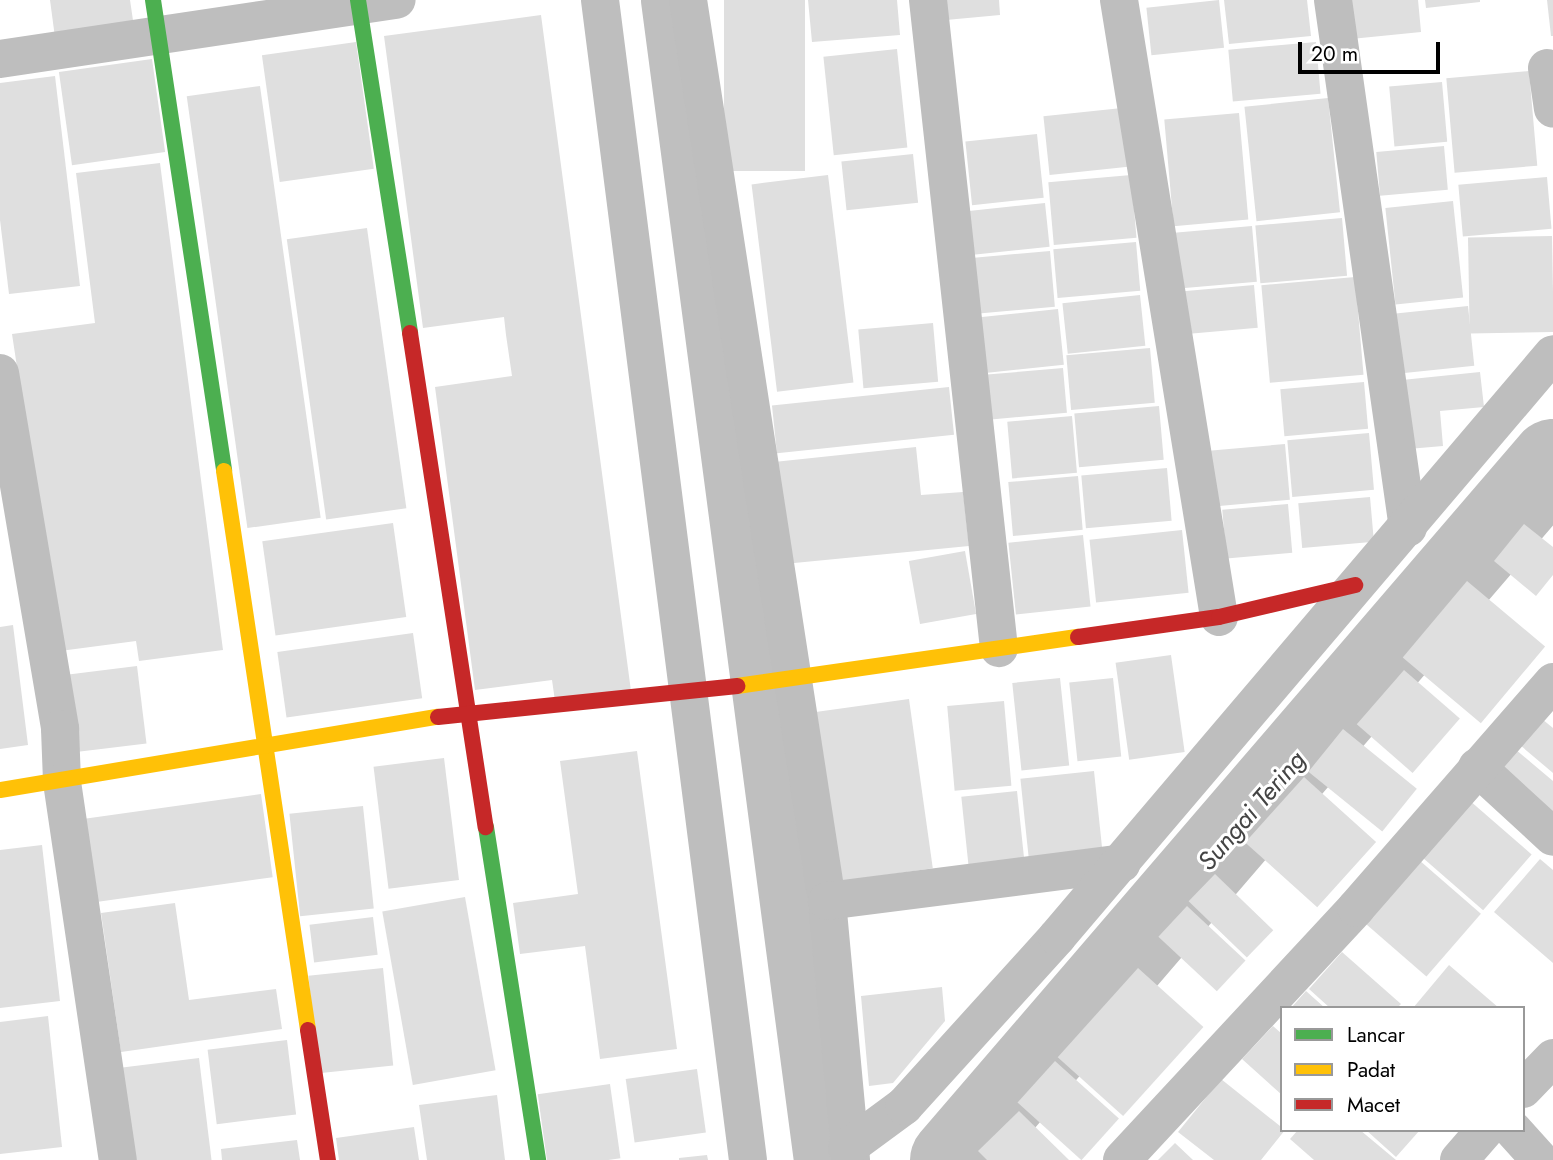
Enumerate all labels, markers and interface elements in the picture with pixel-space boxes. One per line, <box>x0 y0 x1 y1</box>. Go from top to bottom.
scale bar <box>1301 28 1443 72</box>
text: 20 m <box>1311 39 1358 69</box>
water label: Sungai Tering <box>1192 745 1312 877</box>
legend <box>1280 1006 1525 1132</box>
text: Lancar <box>1347 1020 1405 1050</box>
text: Padat <box>1347 1055 1395 1085</box>
text: Macet <box>1347 1090 1400 1120</box>

